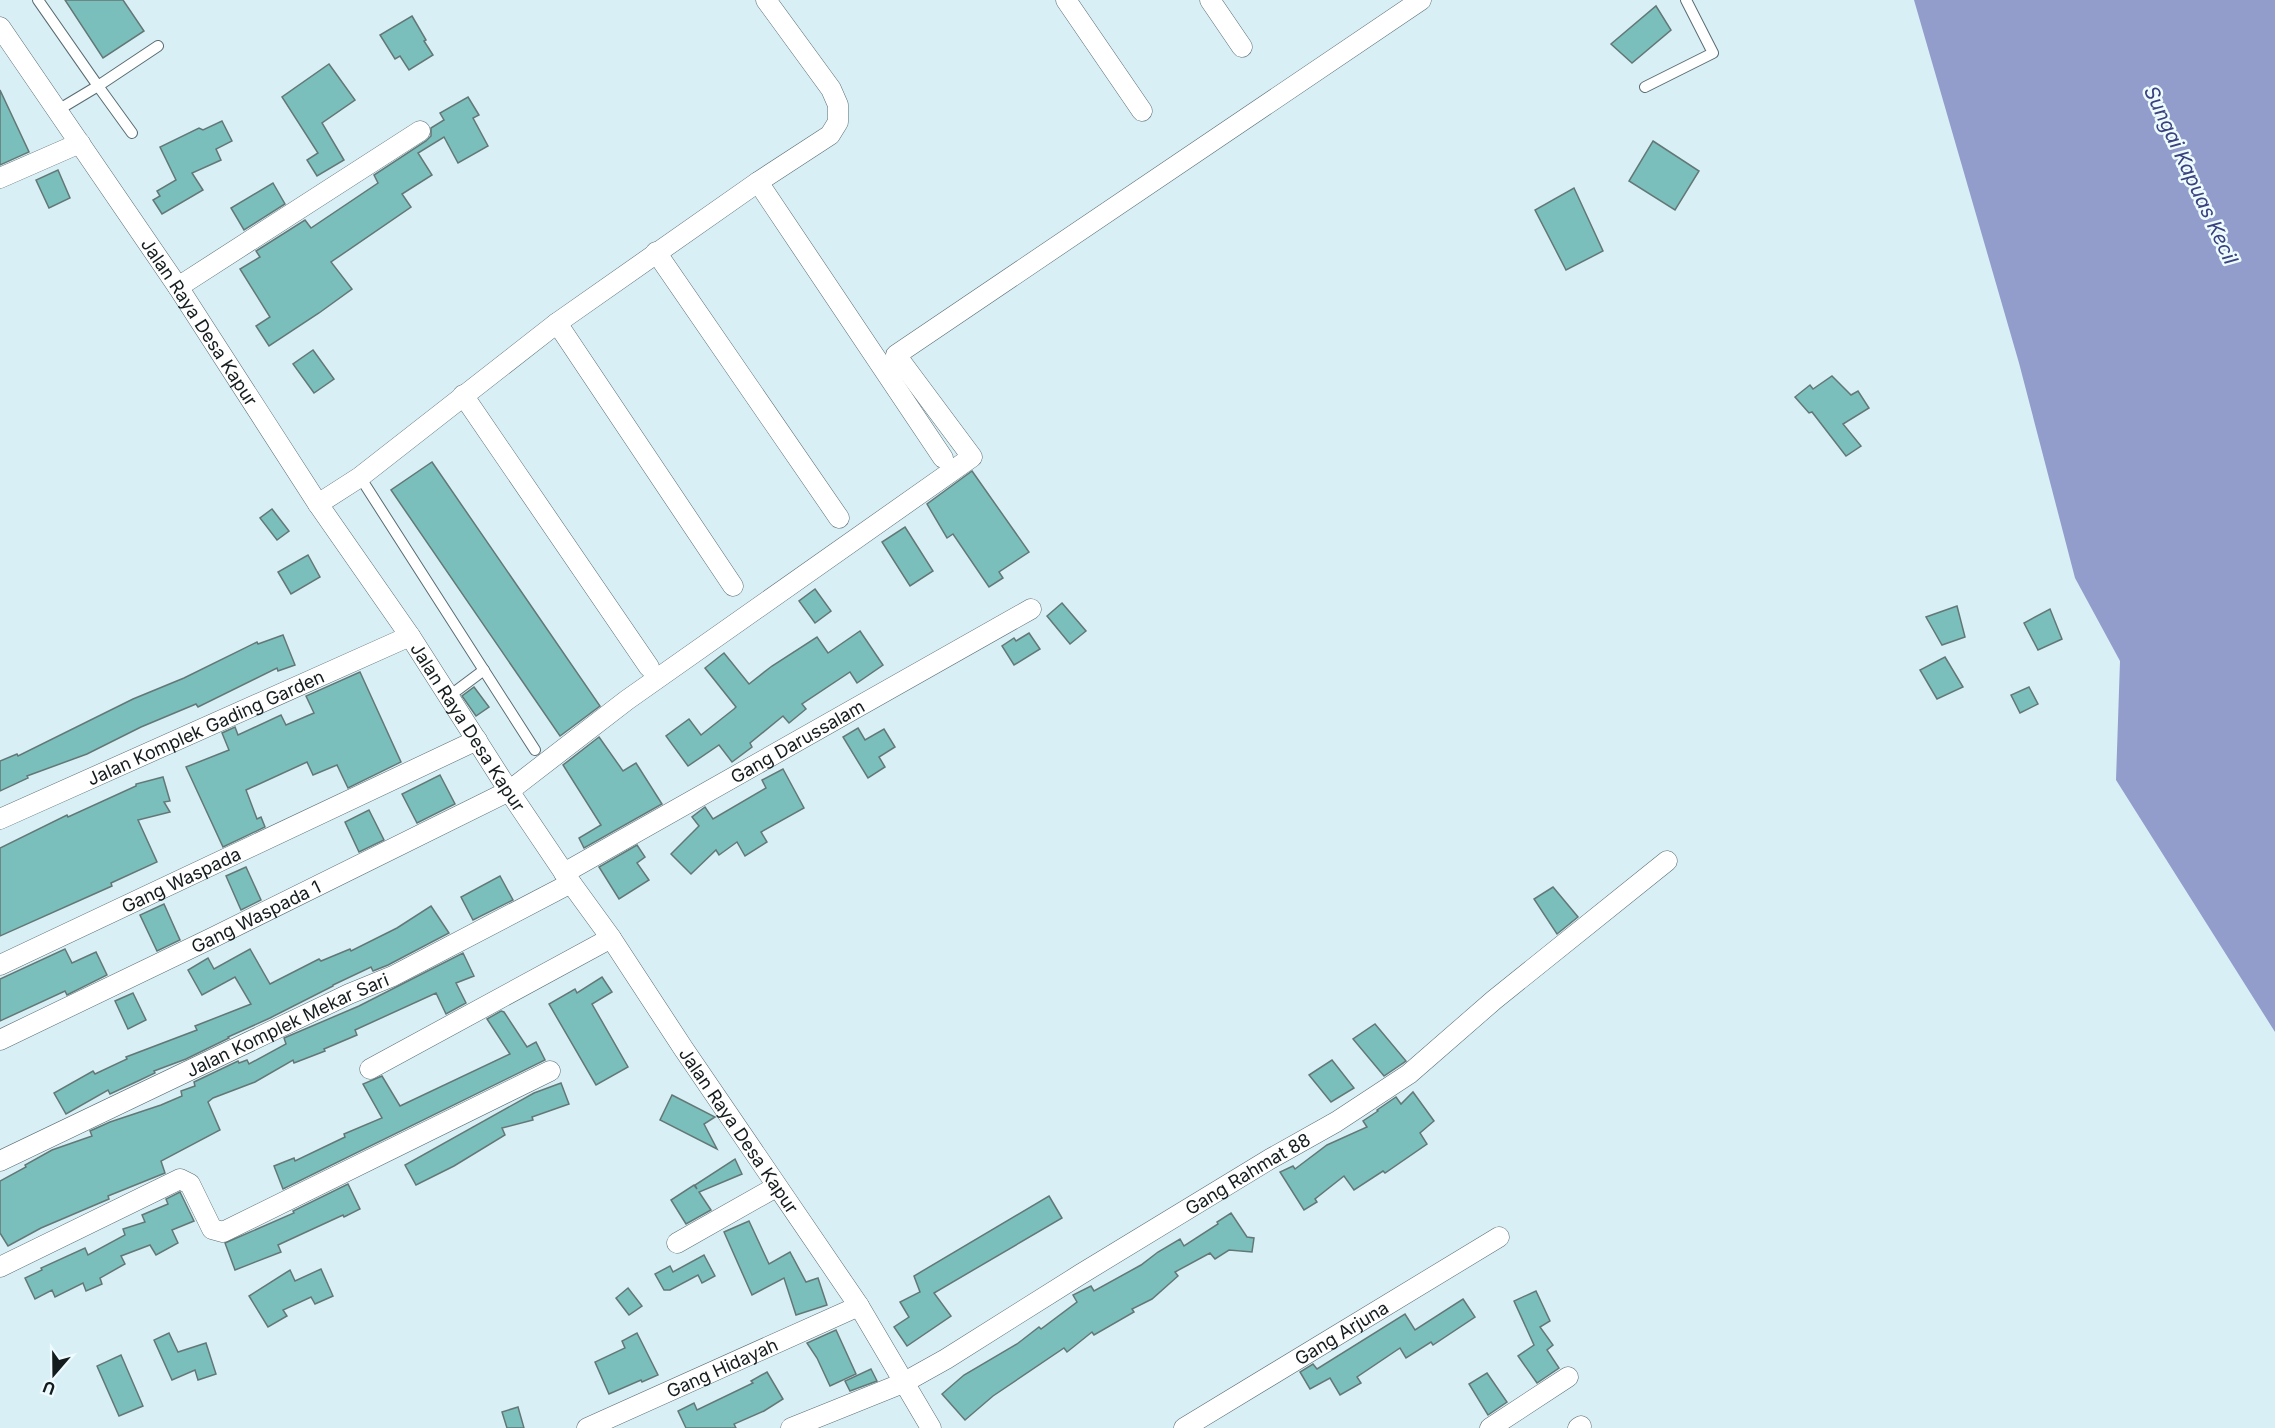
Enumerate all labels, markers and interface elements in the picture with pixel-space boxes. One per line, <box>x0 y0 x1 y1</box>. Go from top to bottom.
water label: Sungai Kapuas Kecil <box>2139 82 2243 268</box>
street label: Jalan Raya Desa Kapur <box>137 234 262 410</box>
street label: Jalan Raya Desa Kapur <box>406 639 530 815</box>
street label: Jalan Komplek Gading Garden <box>84 665 327 789</box>
street label: Gang Darussalam <box>727 695 868 787</box>
street label: Gang Waspada <box>118 843 244 917</box>
street label: Gang Waspada 1 <box>188 876 324 957</box>
street label: Jalan Komplek Mekar Sari <box>183 969 392 1081</box>
street label: Jalan Raya Desa Kapur <box>675 1043 803 1217</box>
street label: Gang Rahmat 88 <box>1181 1128 1314 1219</box>
street label: Gang Arjuna <box>1291 1296 1392 1369</box>
street label: Gang Hidayah <box>663 1333 781 1402</box>
north arrow <box>24 1344 84 1404</box>
text: U <box>40 1377 58 1399</box>

